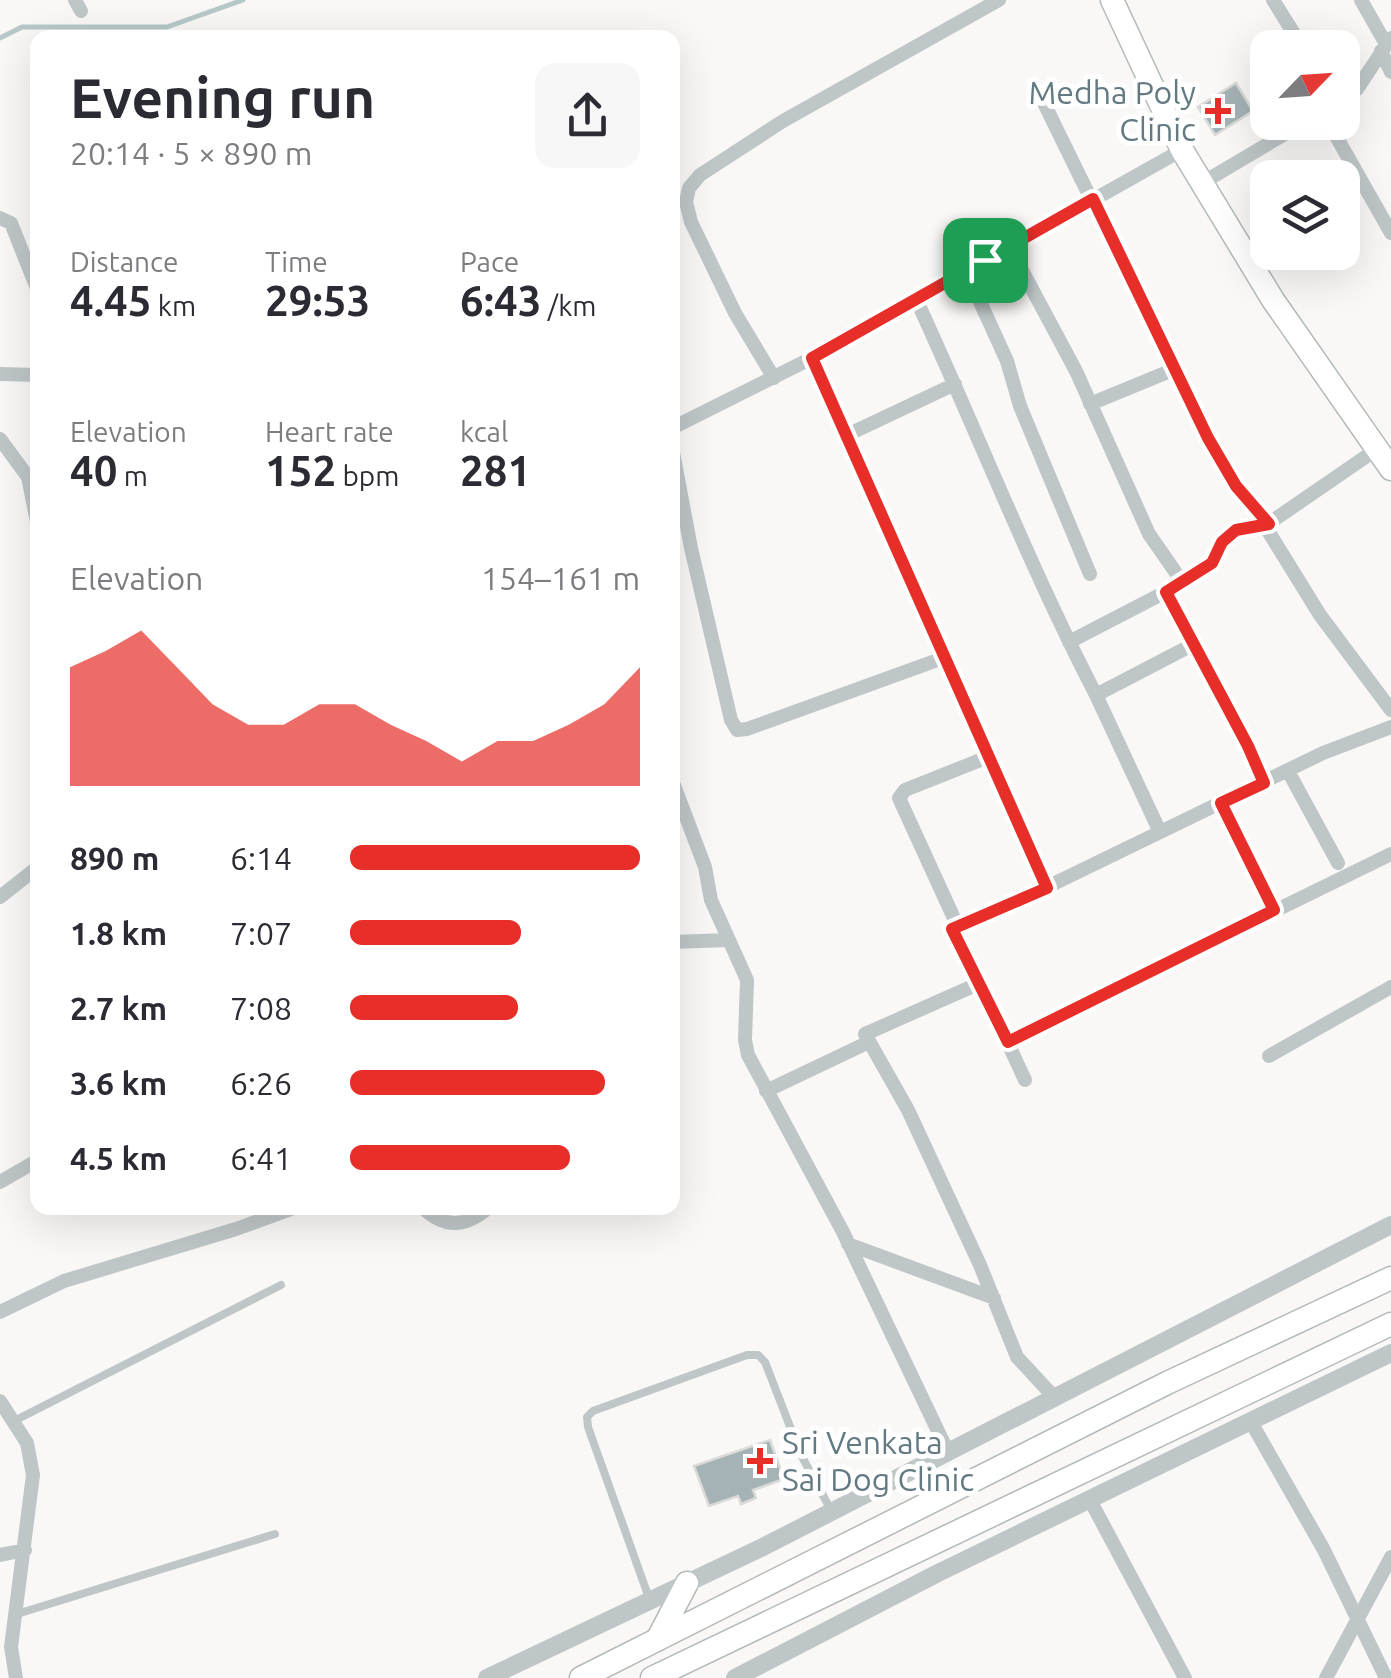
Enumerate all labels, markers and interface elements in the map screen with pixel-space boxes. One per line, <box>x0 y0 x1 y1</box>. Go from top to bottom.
north arrow <box>1250 30 1360 140</box>
map controls <box>1250 30 1360 270</box>
button: share <box>535 63 640 168</box>
text: Evening run <box>70 67 375 128</box>
place label: Medha Poly Clinic <box>1028 74 1196 147</box>
marker: Medha Poly Clinic <box>1205 98 1231 124</box>
text: 20:14 · 5 × 890 m <box>70 135 312 171</box>
button: layers <box>1250 160 1360 270</box>
pin <box>943 218 1028 303</box>
icon: arrive <box>958 233 1013 288</box>
text: Distance <box>70 246 178 277</box>
text: Time <box>265 246 328 277</box>
text: Pace <box>460 246 519 277</box>
text: 4.45 <box>70 277 151 324</box>
text: 29:53 <box>265 277 370 324</box>
text: 6:43 <box>460 277 541 324</box>
text: km <box>151 290 196 321</box>
text: /km <box>541 290 596 321</box>
text: Elevation <box>70 416 187 447</box>
text: Heart rate <box>265 416 394 447</box>
text: kcal <box>460 416 508 447</box>
text: 40 <box>70 447 117 494</box>
text: 152 <box>265 447 336 494</box>
text: 281 <box>460 447 531 494</box>
text: m <box>117 460 148 491</box>
text: bpm <box>336 460 399 491</box>
text: Elevation <box>70 560 203 596</box>
text: 154–161 m <box>481 560 640 596</box>
text: 890 m <box>70 840 159 876</box>
text: 6:14 <box>230 840 292 876</box>
text: 1.8 km <box>70 915 167 951</box>
text: 7:07 <box>230 915 292 951</box>
text: 2.7 km <box>70 990 167 1026</box>
text: 7:08 <box>230 990 292 1026</box>
text: 3.6 km <box>70 1065 167 1101</box>
text: 6:26 <box>230 1065 292 1101</box>
text: 4.5 km <box>70 1140 167 1176</box>
text: 6:41 <box>230 1140 292 1176</box>
place label: Sri Venkata Sai Dog Clinic <box>782 1424 974 1497</box>
marker: Sri Venkata Sai Dog Clinic <box>747 1448 773 1474</box>

